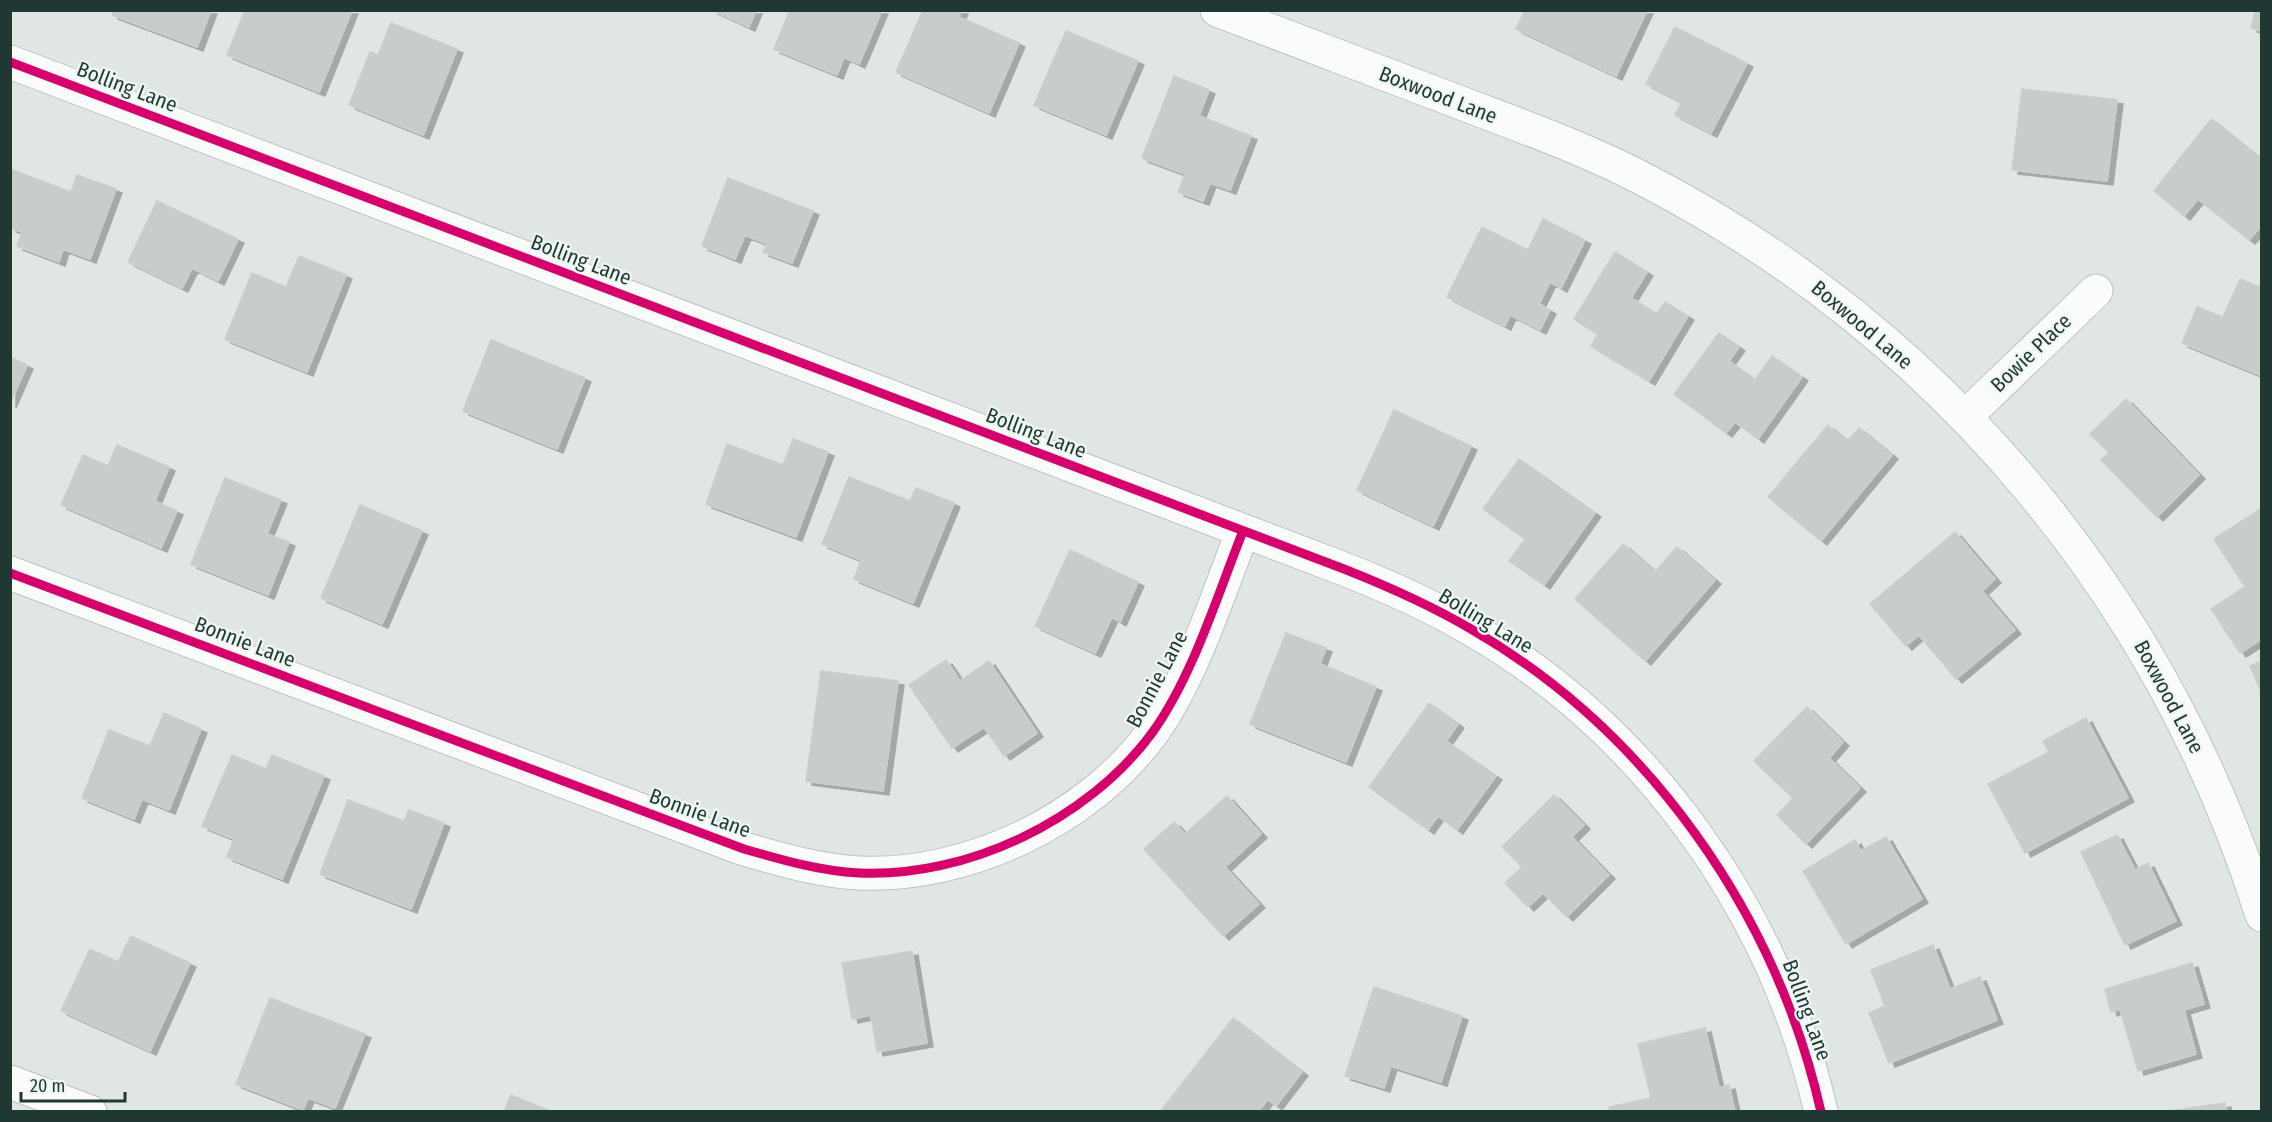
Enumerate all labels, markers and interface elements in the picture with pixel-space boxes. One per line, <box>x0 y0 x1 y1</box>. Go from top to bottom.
street label: Bolling Lane <box>73 56 181 118</box>
street label: Boxwood Lane <box>1375 61 1501 129</box>
street label: Bolling Lane <box>527 229 635 291</box>
street label: Boxwood Lane <box>1806 275 1918 375</box>
street label: Bowie Place <box>1985 308 2077 398</box>
street label: Bolling Lane <box>982 402 1090 464</box>
street label: Bolling Lane <box>1434 583 1538 659</box>
street label: Bonnie Lane <box>191 611 299 673</box>
street label: Bonnie Lane <box>1121 626 1193 732</box>
street label: Boxwood Lane <box>2128 636 2210 758</box>
street label: Bonnie Lane <box>646 783 754 843</box>
street label: Bolling Lane <box>1777 956 1837 1064</box>
scale bar <box>21 1065 124 1103</box>
text: 20 m <box>30 1075 65 1097</box>

